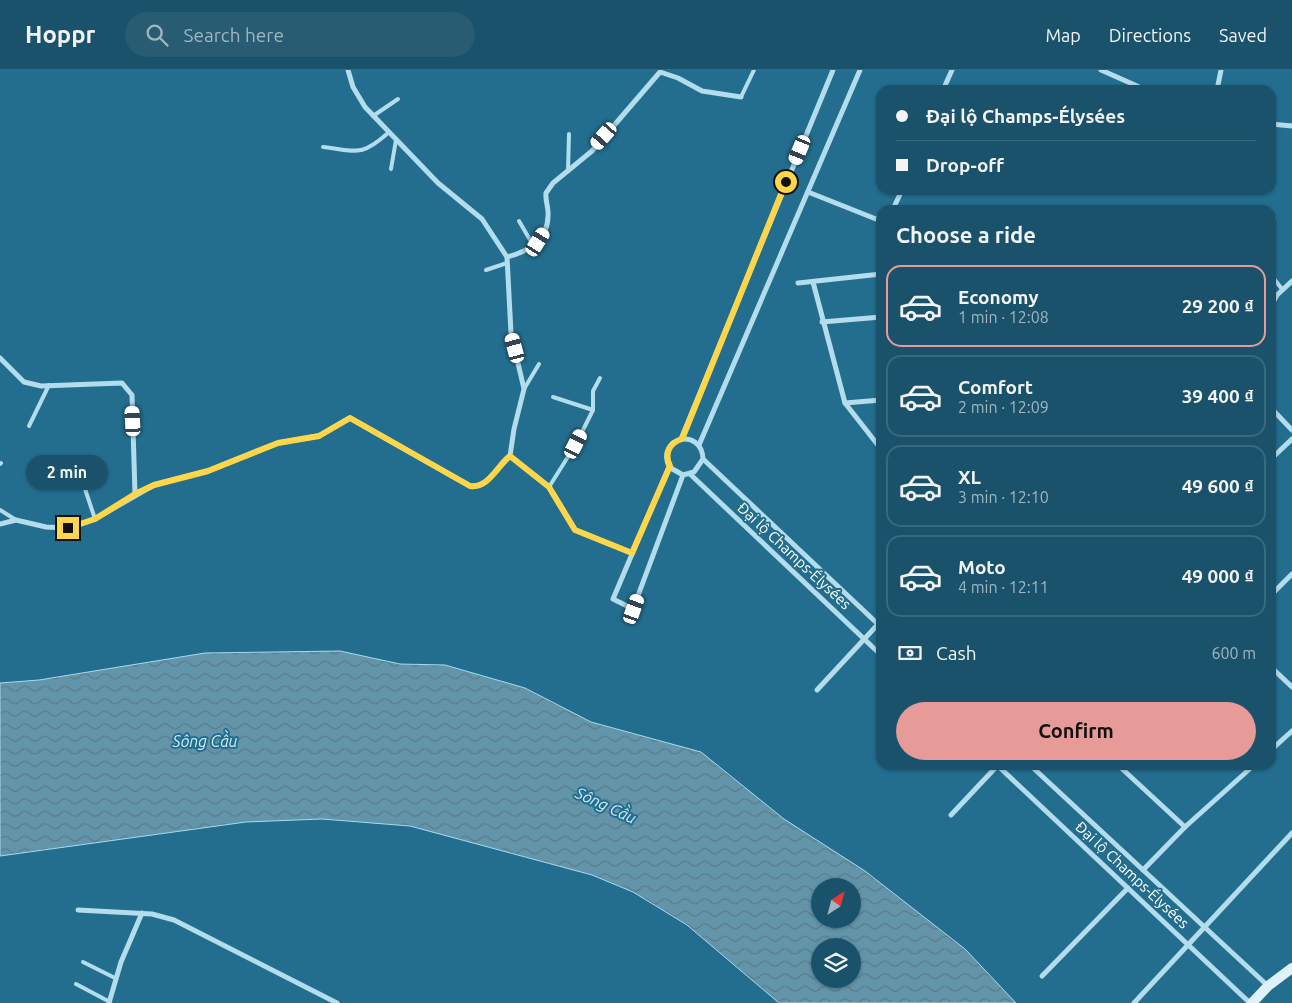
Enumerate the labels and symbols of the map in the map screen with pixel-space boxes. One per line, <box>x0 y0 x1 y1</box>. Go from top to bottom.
car <box>588 120 619 152</box>
car <box>787 133 812 167</box>
route start <box>775 171 797 193</box>
car <box>523 225 552 259</box>
car <box>503 332 526 364</box>
car <box>124 406 141 436</box>
car <box>562 427 589 461</box>
callout: 2 min <box>27 456 109 490</box>
street label: Đại lộ Champs-Élysées <box>734 499 855 613</box>
route end <box>57 517 79 539</box>
car <box>621 592 646 626</box>
water label: Sông Cầu <box>172 729 238 750</box>
water label: Sông Cầu <box>572 780 641 827</box>
street label: Đại lộ Champs-Élysées <box>1072 818 1193 932</box>
north arrow <box>811 878 861 928</box>

